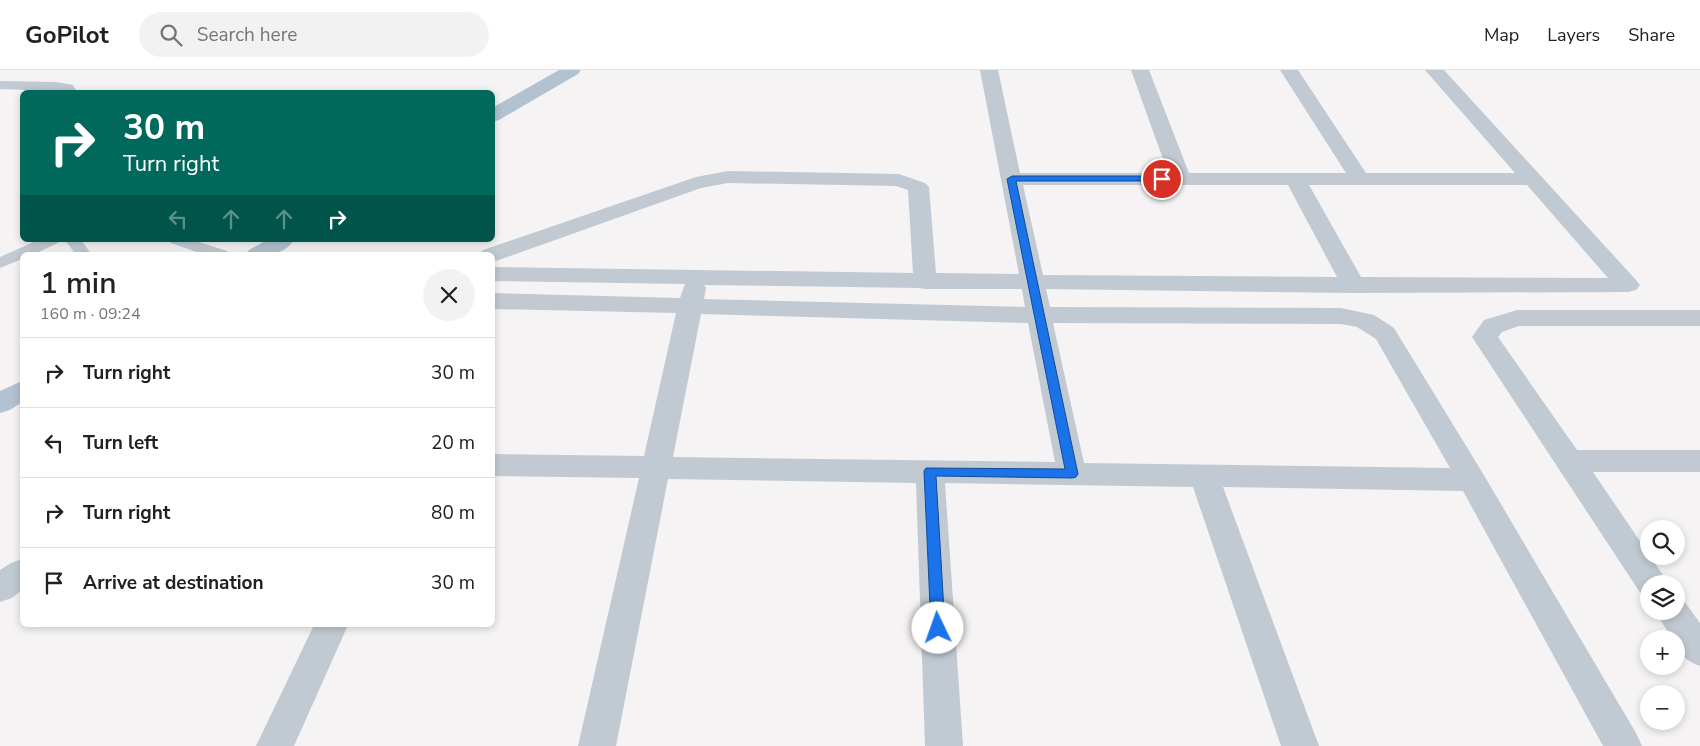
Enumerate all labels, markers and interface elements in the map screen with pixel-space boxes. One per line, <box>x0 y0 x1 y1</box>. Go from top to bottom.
search box <box>139 12 489 57</box>
text: GoPilot <box>25 19 109 51</box>
icon: search <box>157 21 185 49</box>
text: Search here <box>197 22 297 48</box>
text: Map <box>1484 23 1519 47</box>
text: Layers <box>1547 23 1600 47</box>
text: Share <box>1628 23 1675 47</box>
text: 30 m <box>123 104 205 151</box>
icon: right <box>40 110 105 175</box>
text: Turn right <box>123 149 219 179</box>
pin <box>1141 158 1183 200</box>
icon: arrive <box>1148 165 1176 193</box>
icon: left <box>164 205 192 233</box>
icon: ahead <box>217 205 245 233</box>
icon: ahead <box>270 205 298 233</box>
icon: right <box>323 205 351 233</box>
text: 1 min <box>40 263 116 304</box>
button: close <box>423 269 475 321</box>
text: 160 m · 09:24 <box>40 303 141 325</box>
icon: right <box>40 359 68 387</box>
text: Turn right <box>83 360 170 386</box>
text: 30 m <box>431 360 475 386</box>
icon: left <box>40 429 68 457</box>
text: Turn left <box>83 430 158 456</box>
text: 20 m <box>431 430 475 456</box>
icon: right <box>40 499 68 527</box>
text: Turn right <box>83 500 170 526</box>
text: 80 m <box>431 500 475 526</box>
map controls <box>1640 520 1685 730</box>
button: search <box>1640 520 1685 565</box>
icon: arrive <box>40 569 68 597</box>
text: Arrive at destination <box>83 570 264 596</box>
text: 30 m <box>431 570 475 596</box>
button: layers <box>1640 575 1685 620</box>
position arrow <box>911 601 963 653</box>
button: + <box>1640 630 1685 675</box>
button: − <box>1640 685 1685 730</box>

